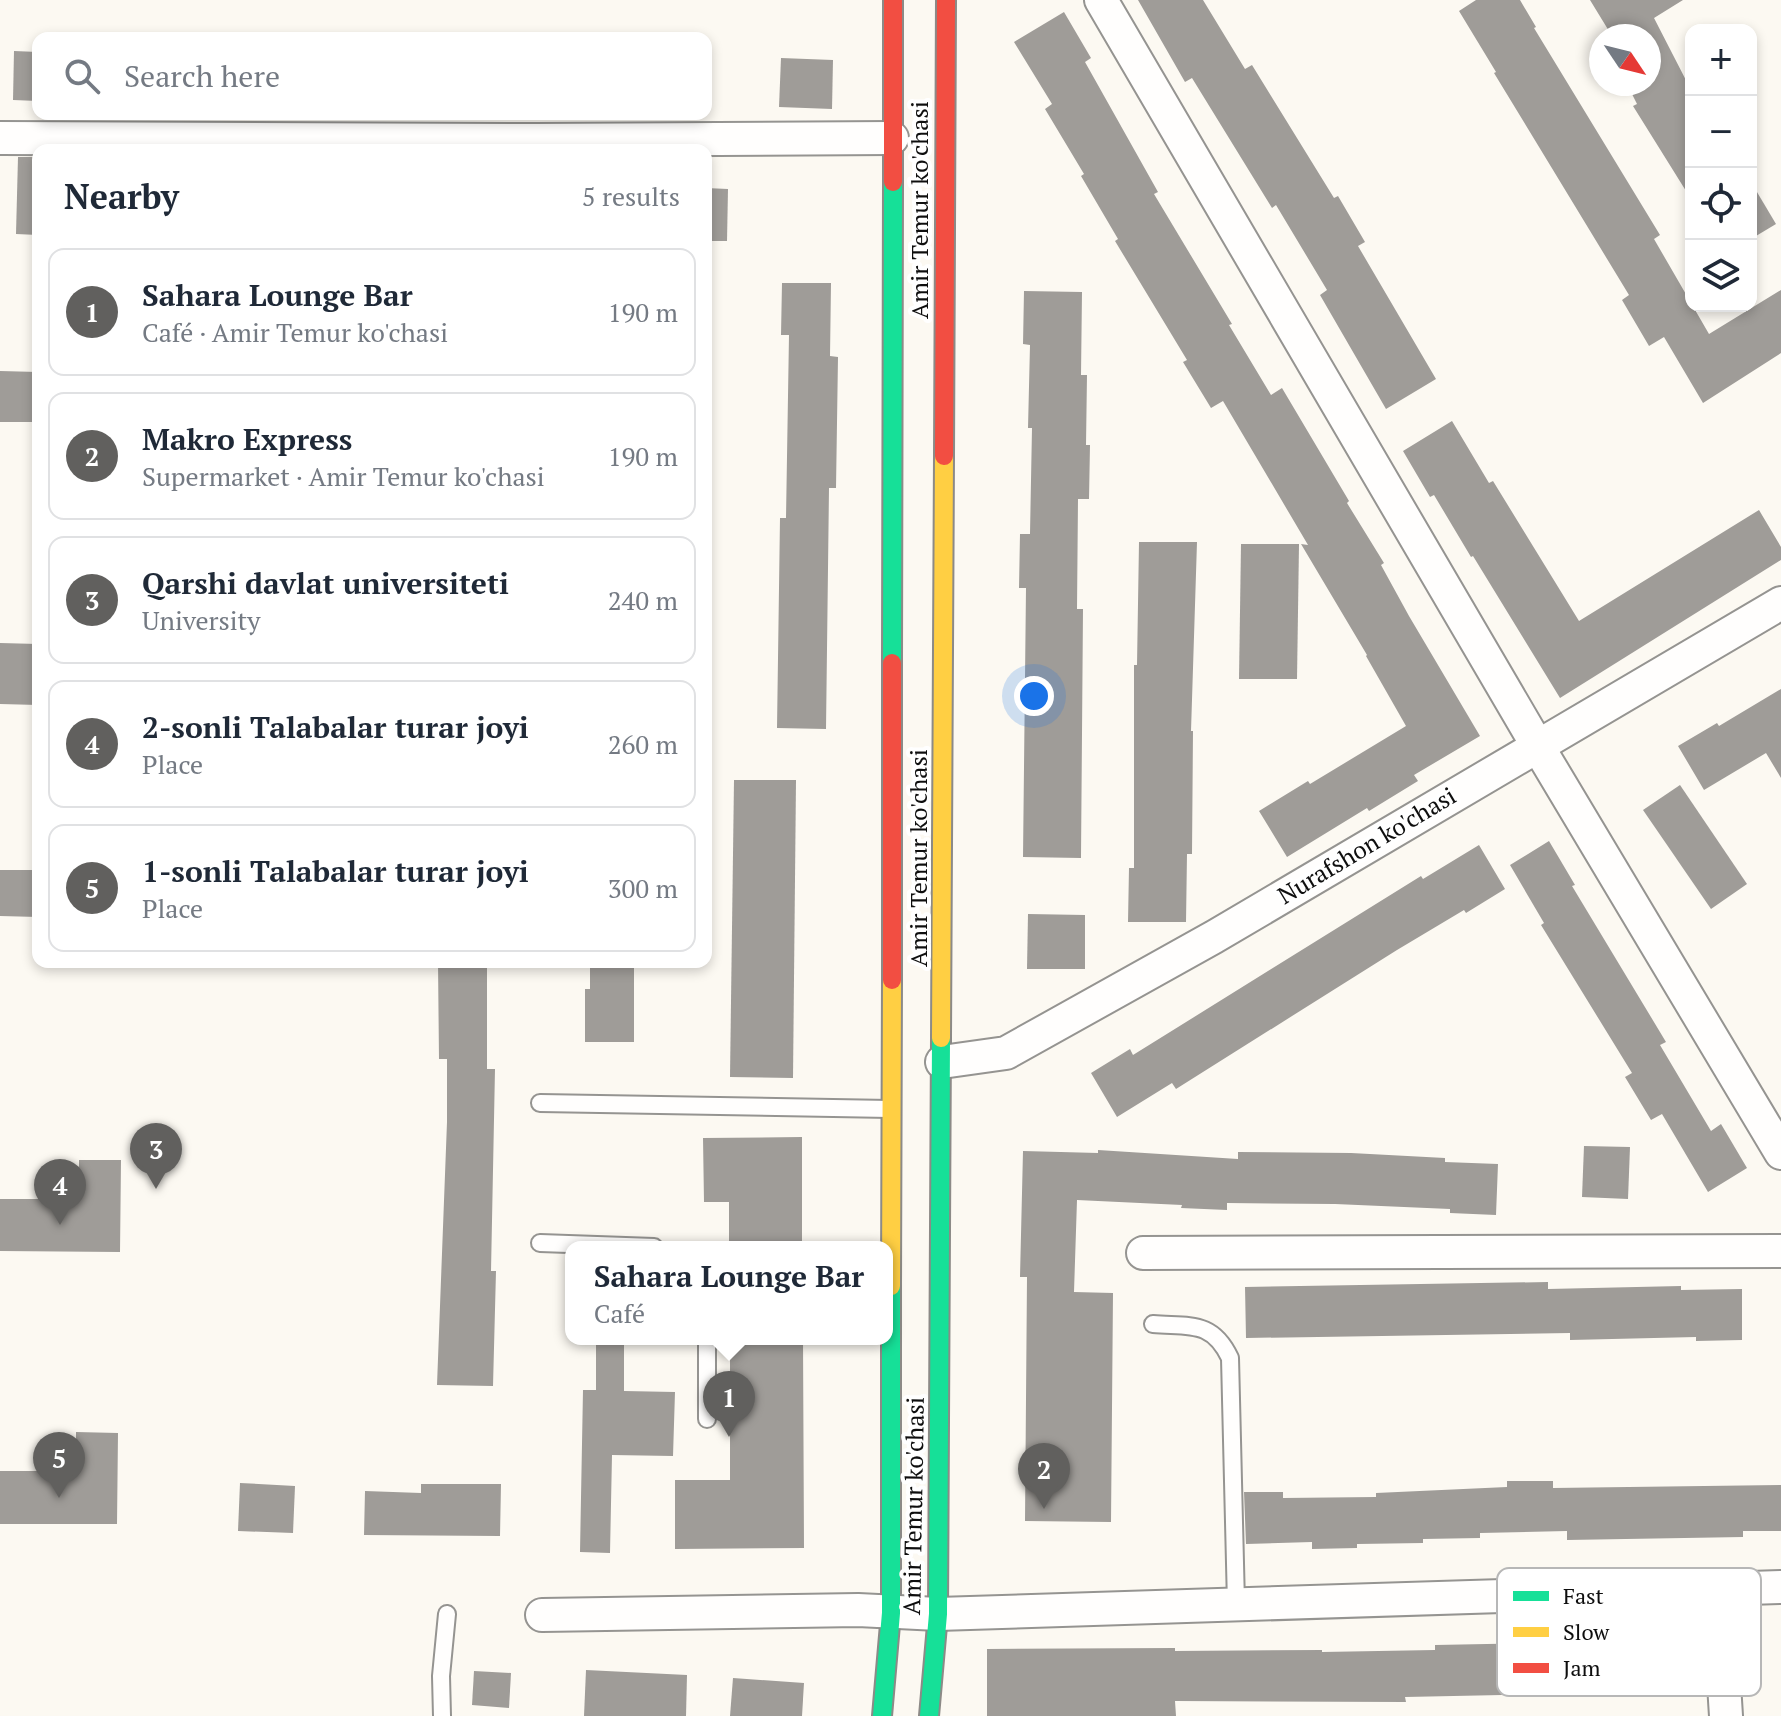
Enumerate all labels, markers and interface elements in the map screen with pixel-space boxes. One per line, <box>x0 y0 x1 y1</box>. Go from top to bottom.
north arrow <box>1589 24 1661 96</box>
map controls <box>1685 24 1757 312</box>
button: + <box>1685 24 1757 96</box>
search box <box>32 32 712 120</box>
icon: search <box>60 54 104 98</box>
text: Search here <box>124 56 280 96</box>
button: − <box>1685 96 1757 168</box>
street label: Amir Temur ko'chasi <box>903 101 935 319</box>
button: locate <box>1685 168 1757 240</box>
text: Nearby <box>64 174 179 219</box>
text: 5 results <box>582 179 680 213</box>
button: layers <box>1685 240 1757 312</box>
text: Sahara Lounge Bar <box>142 275 413 315</box>
text: 1 <box>85 295 99 329</box>
text: 190 m <box>608 295 678 329</box>
text: Café · Amir Temur ko'chasi <box>142 315 448 349</box>
text: Makro Express <box>142 419 352 459</box>
text: 2 <box>85 439 99 473</box>
text: 190 m <box>608 439 678 473</box>
text: Supermarket · Amir Temur ko'chasi <box>142 459 545 493</box>
text: Qarshi davlat universiteti <box>142 563 509 603</box>
text: 3 <box>85 583 99 617</box>
text: 240 m <box>608 583 678 617</box>
text: University <box>142 603 260 637</box>
your location <box>1014 676 1054 716</box>
text: 2-sonli Talabalar turar joyi <box>142 707 529 747</box>
text: 4 <box>85 727 99 761</box>
text: 260 m <box>608 727 678 761</box>
text: Place <box>142 747 203 781</box>
street label: Amir Temur ko'chasi <box>902 749 934 967</box>
street label: Nurafshon ko'chasi <box>1271 779 1462 911</box>
text: 1-sonli Talabalar turar joyi <box>142 851 529 891</box>
text: 5 <box>85 871 99 905</box>
text: 300 m <box>608 871 678 905</box>
text: Place <box>142 891 203 925</box>
pin: 3 <box>130 1123 182 1189</box>
pin: 4 <box>34 1159 86 1225</box>
popup <box>565 1241 893 1345</box>
text: Sahara Lounge Bar <box>594 1256 864 1296</box>
text: Café <box>594 1296 645 1330</box>
pin: 1 <box>703 1371 755 1437</box>
street label: Amir Temur ko'chasi <box>895 1397 931 1615</box>
pin: 5 <box>33 1432 85 1498</box>
pin: 2 <box>1018 1443 1070 1509</box>
legend <box>1497 1568 1761 1696</box>
text: Fast <box>1563 1581 1604 1610</box>
text: Slow <box>1563 1617 1610 1646</box>
text: Jam <box>1563 1653 1601 1682</box>

